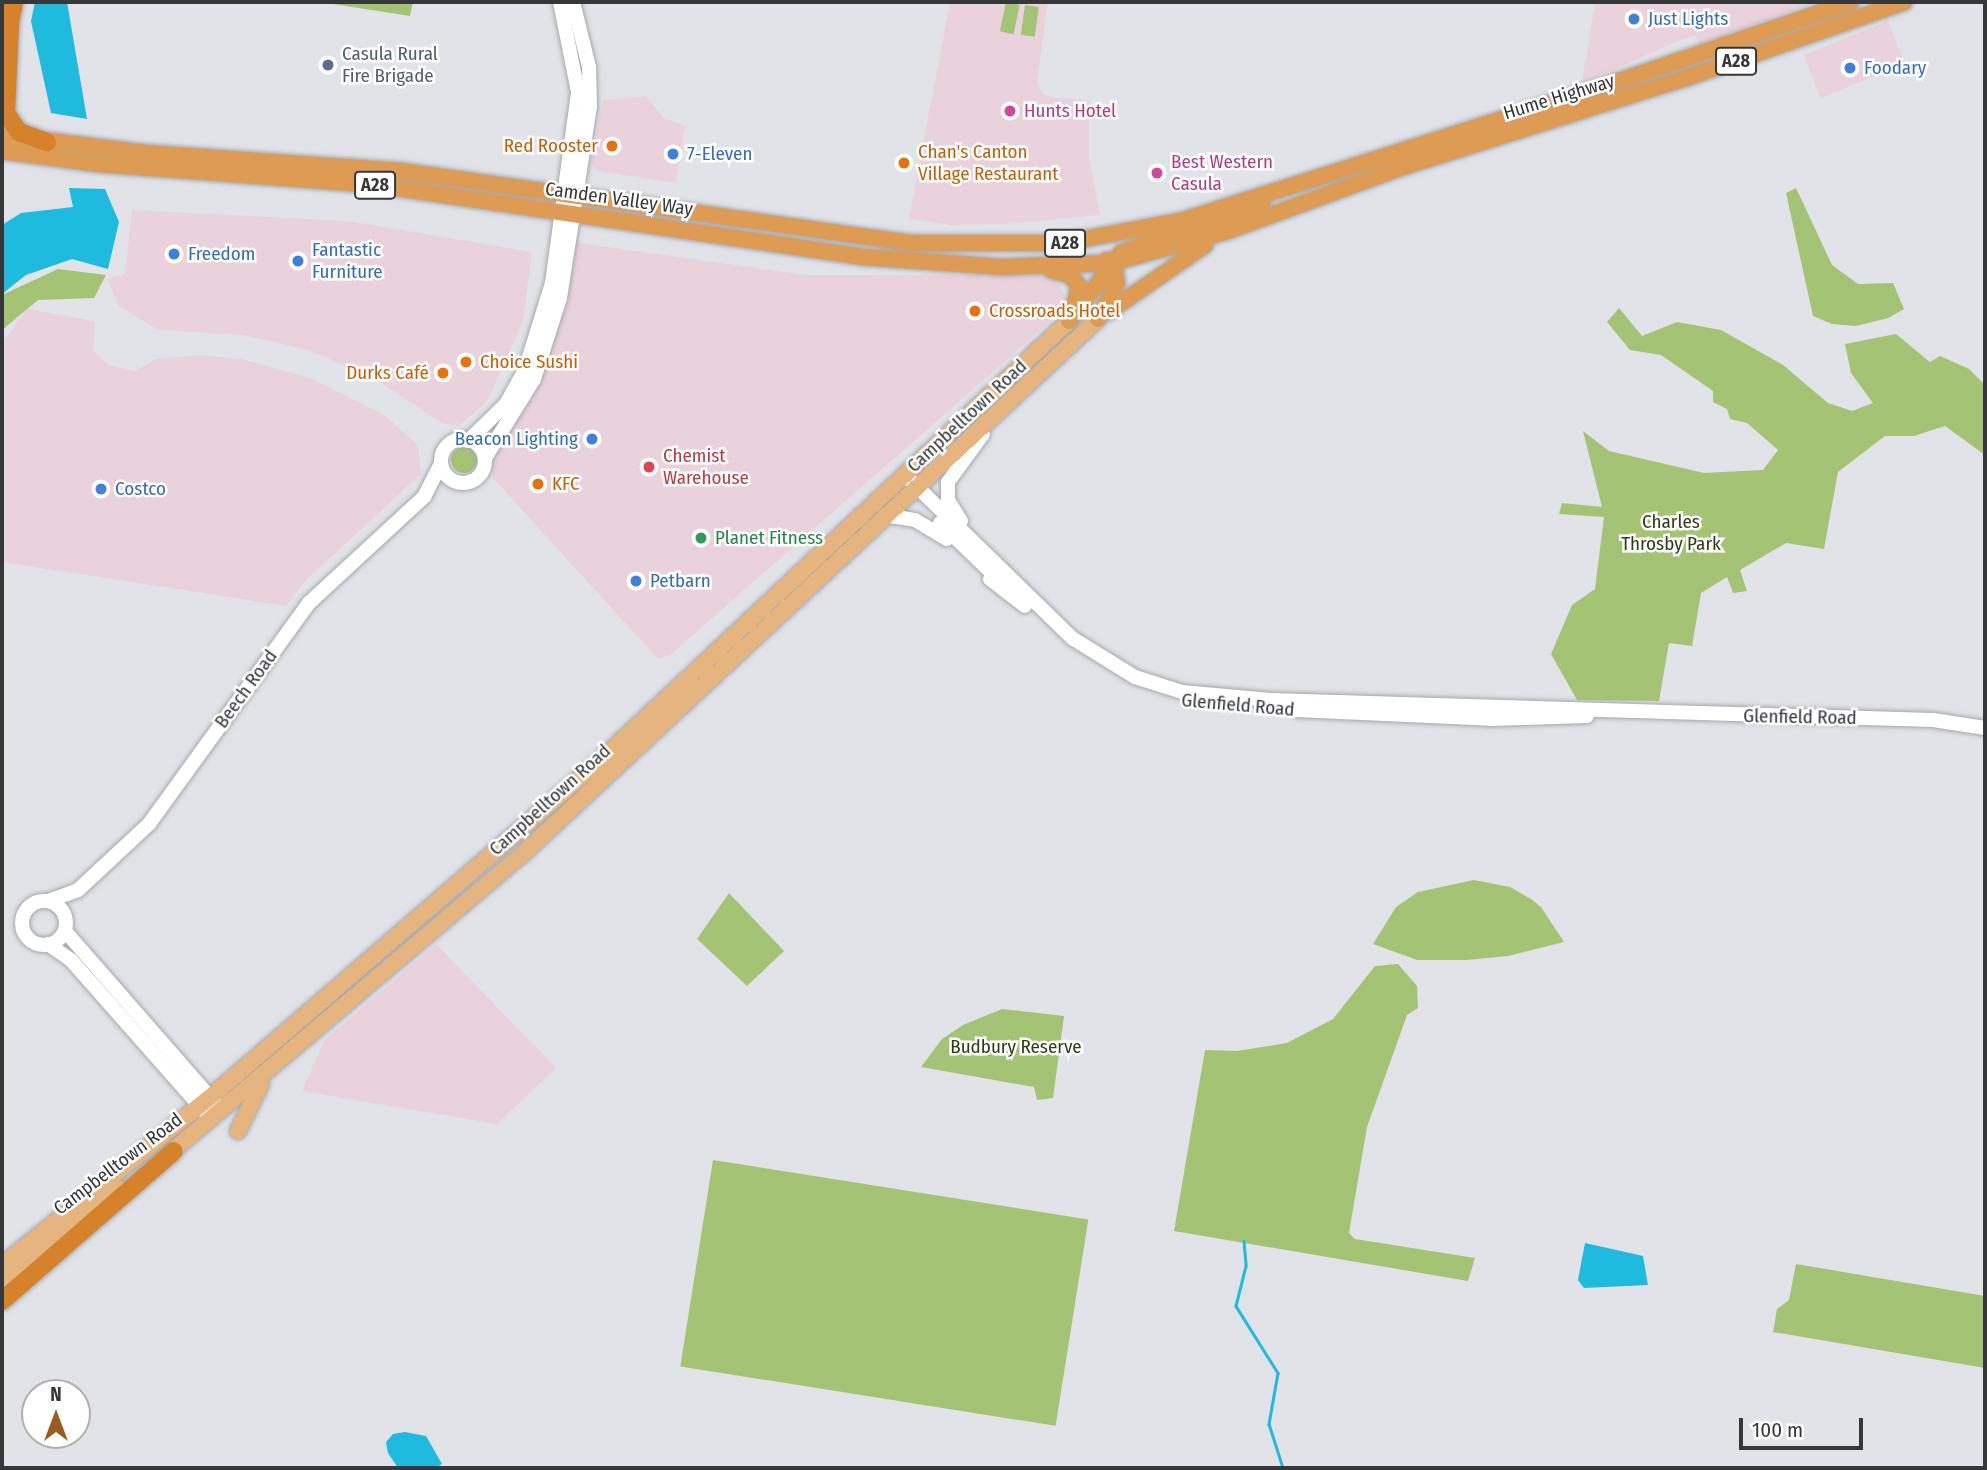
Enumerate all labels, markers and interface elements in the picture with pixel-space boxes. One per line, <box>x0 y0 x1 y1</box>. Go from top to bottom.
place label: Just Lights <box>1648 8 1728 30</box>
marker: Just Lights <box>1626 11 1642 27</box>
place label: Casula Rural Fire Brigade <box>342 43 438 87</box>
road number: A28 <box>1715 46 1757 76</box>
marker: Casula Rural Fire Brigade <box>320 57 336 73</box>
place label: Foodary <box>1864 57 1926 79</box>
marker: Foodary <box>1842 60 1858 76</box>
street label: Hume Highway <box>1501 69 1617 125</box>
place label: Hunts Hotel <box>1024 100 1116 122</box>
marker: Hunts Hotel <box>1002 103 1018 119</box>
place label: Red Rooster <box>504 135 598 157</box>
marker: Red Rooster <box>604 138 620 154</box>
place label: Chan's Canton Village Restaurant <box>918 141 1058 185</box>
place label: 7-Eleven <box>687 143 752 165</box>
marker: 7-Eleven <box>665 146 681 162</box>
place label: Best Western Casula <box>1171 151 1273 195</box>
marker: Chan's Canton Village Restaurant <box>896 155 912 171</box>
marker: Best Western Casula <box>1149 165 1165 181</box>
road number: A28 <box>354 170 396 200</box>
street label: Camden Valley Way <box>544 177 694 221</box>
road number: A28 <box>1044 229 1086 258</box>
place label: Fantastic Furniture <box>312 239 383 283</box>
place label: Freedom <box>188 243 255 265</box>
marker: Freedom <box>166 246 182 262</box>
marker: Fantastic Furniture <box>290 253 306 269</box>
place label: Crossroads Hotel <box>989 300 1120 322</box>
marker: Crossroads Hotel <box>967 303 983 319</box>
place label: Choice Sushi <box>480 351 578 373</box>
marker: Choice Sushi <box>458 354 474 370</box>
street label: Campbelltown Road <box>902 355 1032 477</box>
place label: Durks Café <box>346 362 429 384</box>
marker: Durks Café <box>435 365 451 381</box>
place label: Beacon Lighting <box>455 428 578 450</box>
marker: Beacon Lighting <box>584 431 600 447</box>
place label: Chemist Warehouse <box>663 445 749 489</box>
marker: Chemist Warehouse <box>641 459 657 475</box>
place label: KFC <box>552 473 580 495</box>
marker: KFC <box>530 476 546 492</box>
place label: Costco <box>115 478 166 500</box>
marker: Costco <box>93 481 109 497</box>
park label: Charles Throsby Park <box>1621 511 1721 555</box>
place label: Planet Fitness <box>715 527 823 549</box>
marker: Planet Fitness <box>693 530 709 546</box>
place label: Petbarn <box>650 570 711 592</box>
marker: Petbarn <box>628 573 644 589</box>
street label: Beech Road <box>210 645 282 733</box>
street label: Glenfield Road <box>1180 689 1296 721</box>
street label: Glenfield Road <box>1743 705 1857 729</box>
street label: Campbelltown Road <box>485 740 615 860</box>
park label: Budbury Reserve <box>950 1036 1082 1058</box>
street label: Campbelltown Road <box>49 1108 187 1220</box>
north arrow <box>21 1379 91 1449</box>
text: N <box>50 1383 62 1406</box>
scale bar <box>1742 1404 1866 1448</box>
text: 100 m <box>1752 1417 1803 1443</box>

